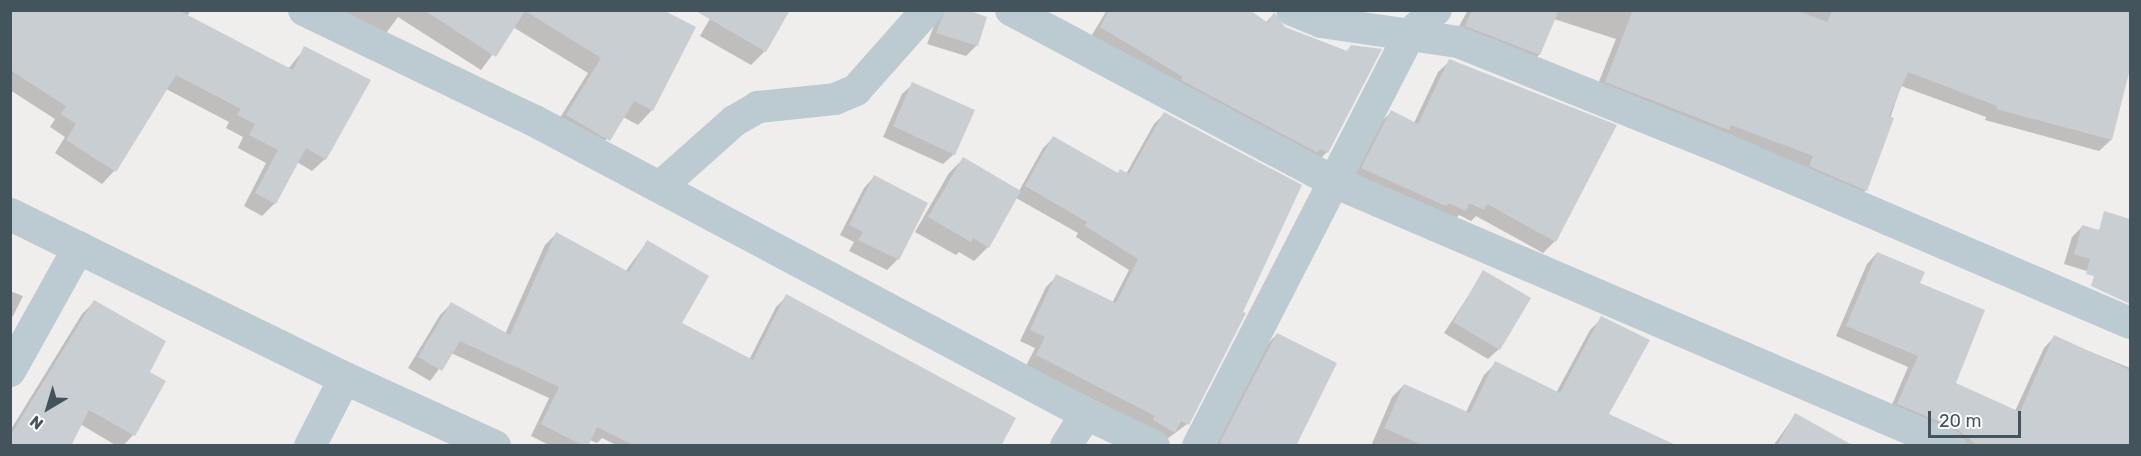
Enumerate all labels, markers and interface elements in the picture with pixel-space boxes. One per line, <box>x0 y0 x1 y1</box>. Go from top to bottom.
north arrow <box>18 378 78 438</box>
scale bar <box>1931 399 2024 437</box>
text: 20 m <box>1939 410 1981 432</box>
text: N <box>26 412 47 434</box>

